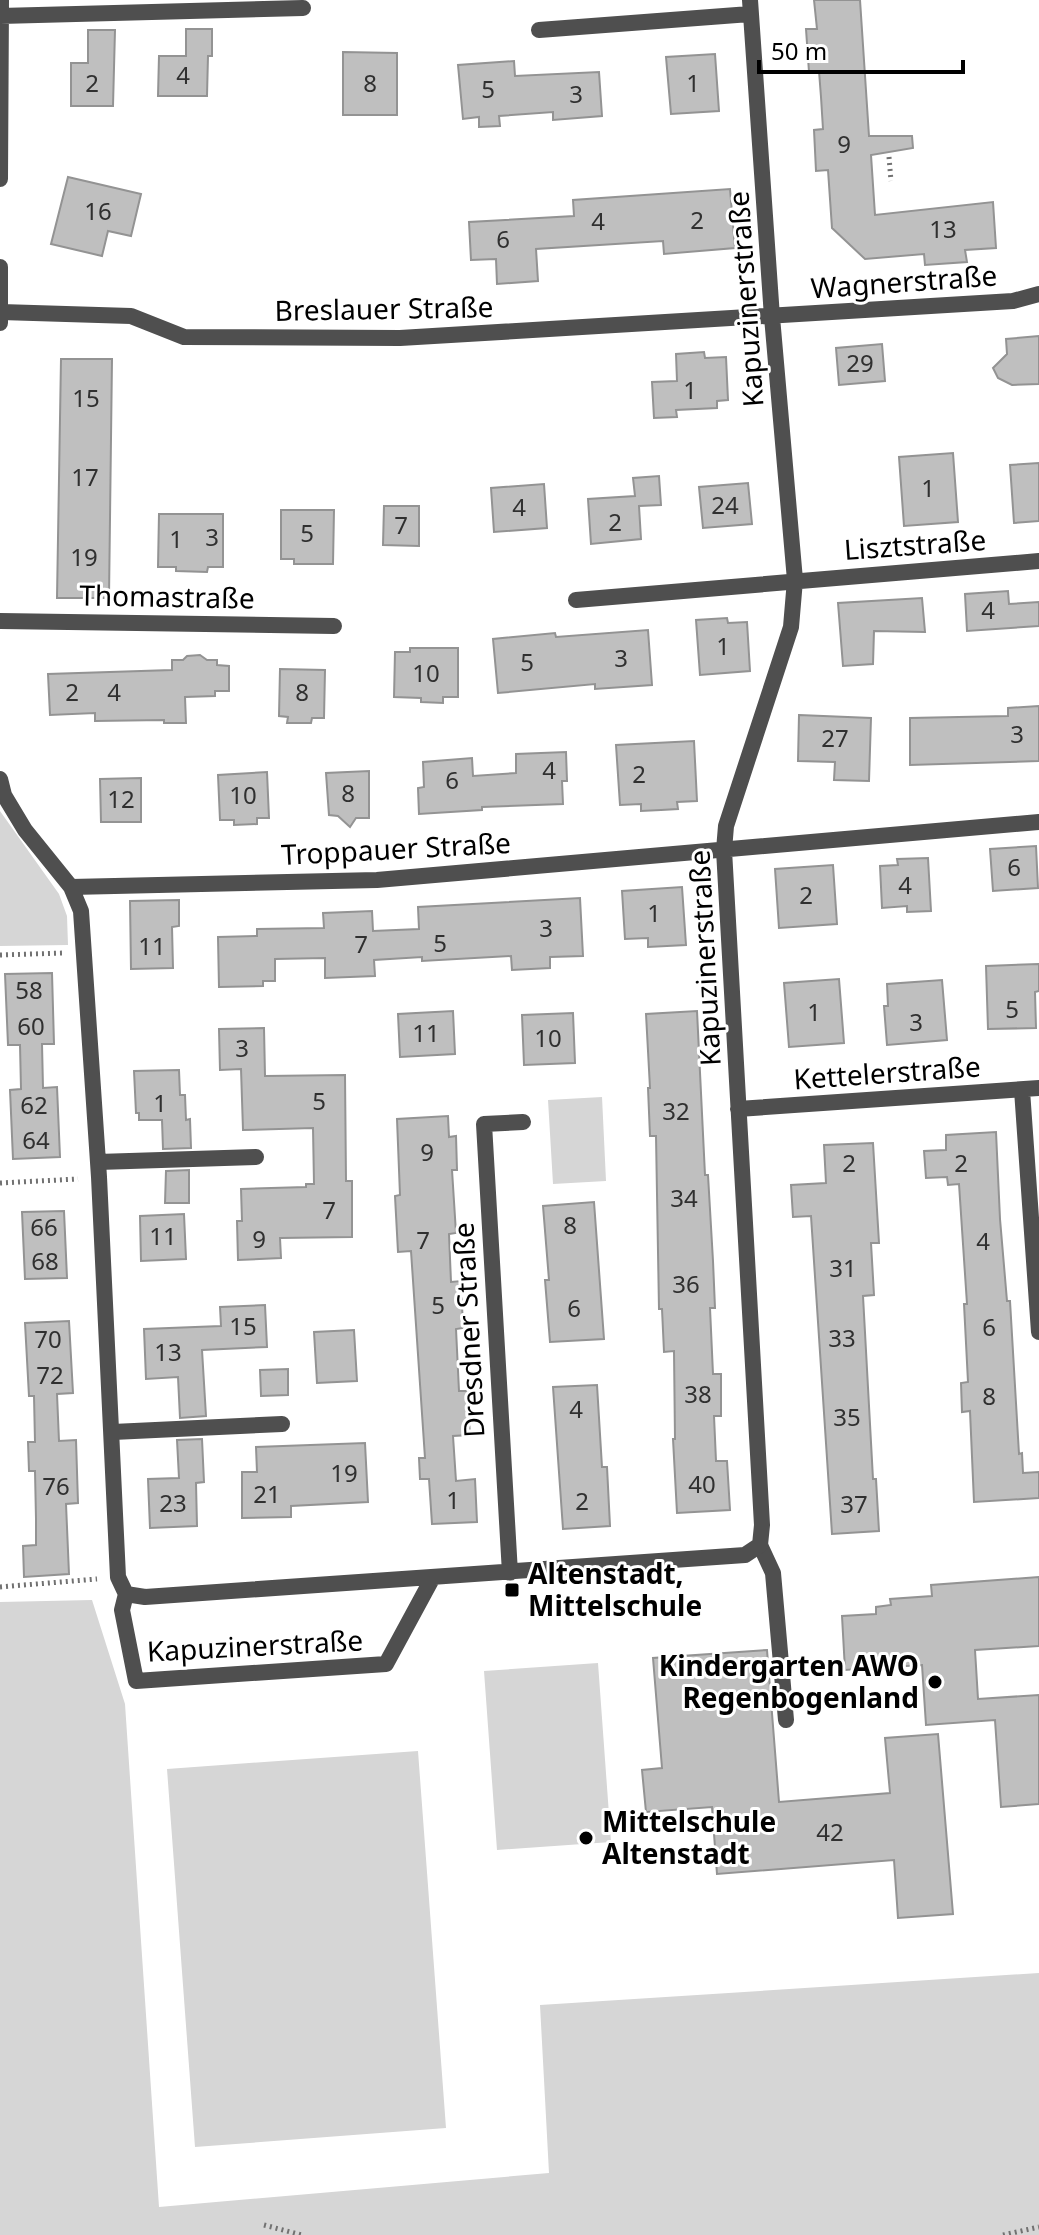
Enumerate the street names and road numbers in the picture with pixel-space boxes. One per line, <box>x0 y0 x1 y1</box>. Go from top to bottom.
street label: Kapuzinerstraße <box>719 190 772 408</box>
street label: Wagnerstraße <box>809 256 998 306</box>
street label: Breslauer Straße <box>274 287 494 329</box>
street label: Lisztstraße <box>843 520 987 568</box>
street label: Thomastraße <box>79 575 255 617</box>
street label: Troppauer Straße <box>280 823 512 873</box>
street label: Kapuzinerstraße <box>679 849 729 1067</box>
street label: Kettelerstraße <box>792 1047 982 1097</box>
street label: Dresdner Straße <box>443 1221 493 1439</box>
street label: Kapuzinerstraße <box>146 1620 364 1670</box>

